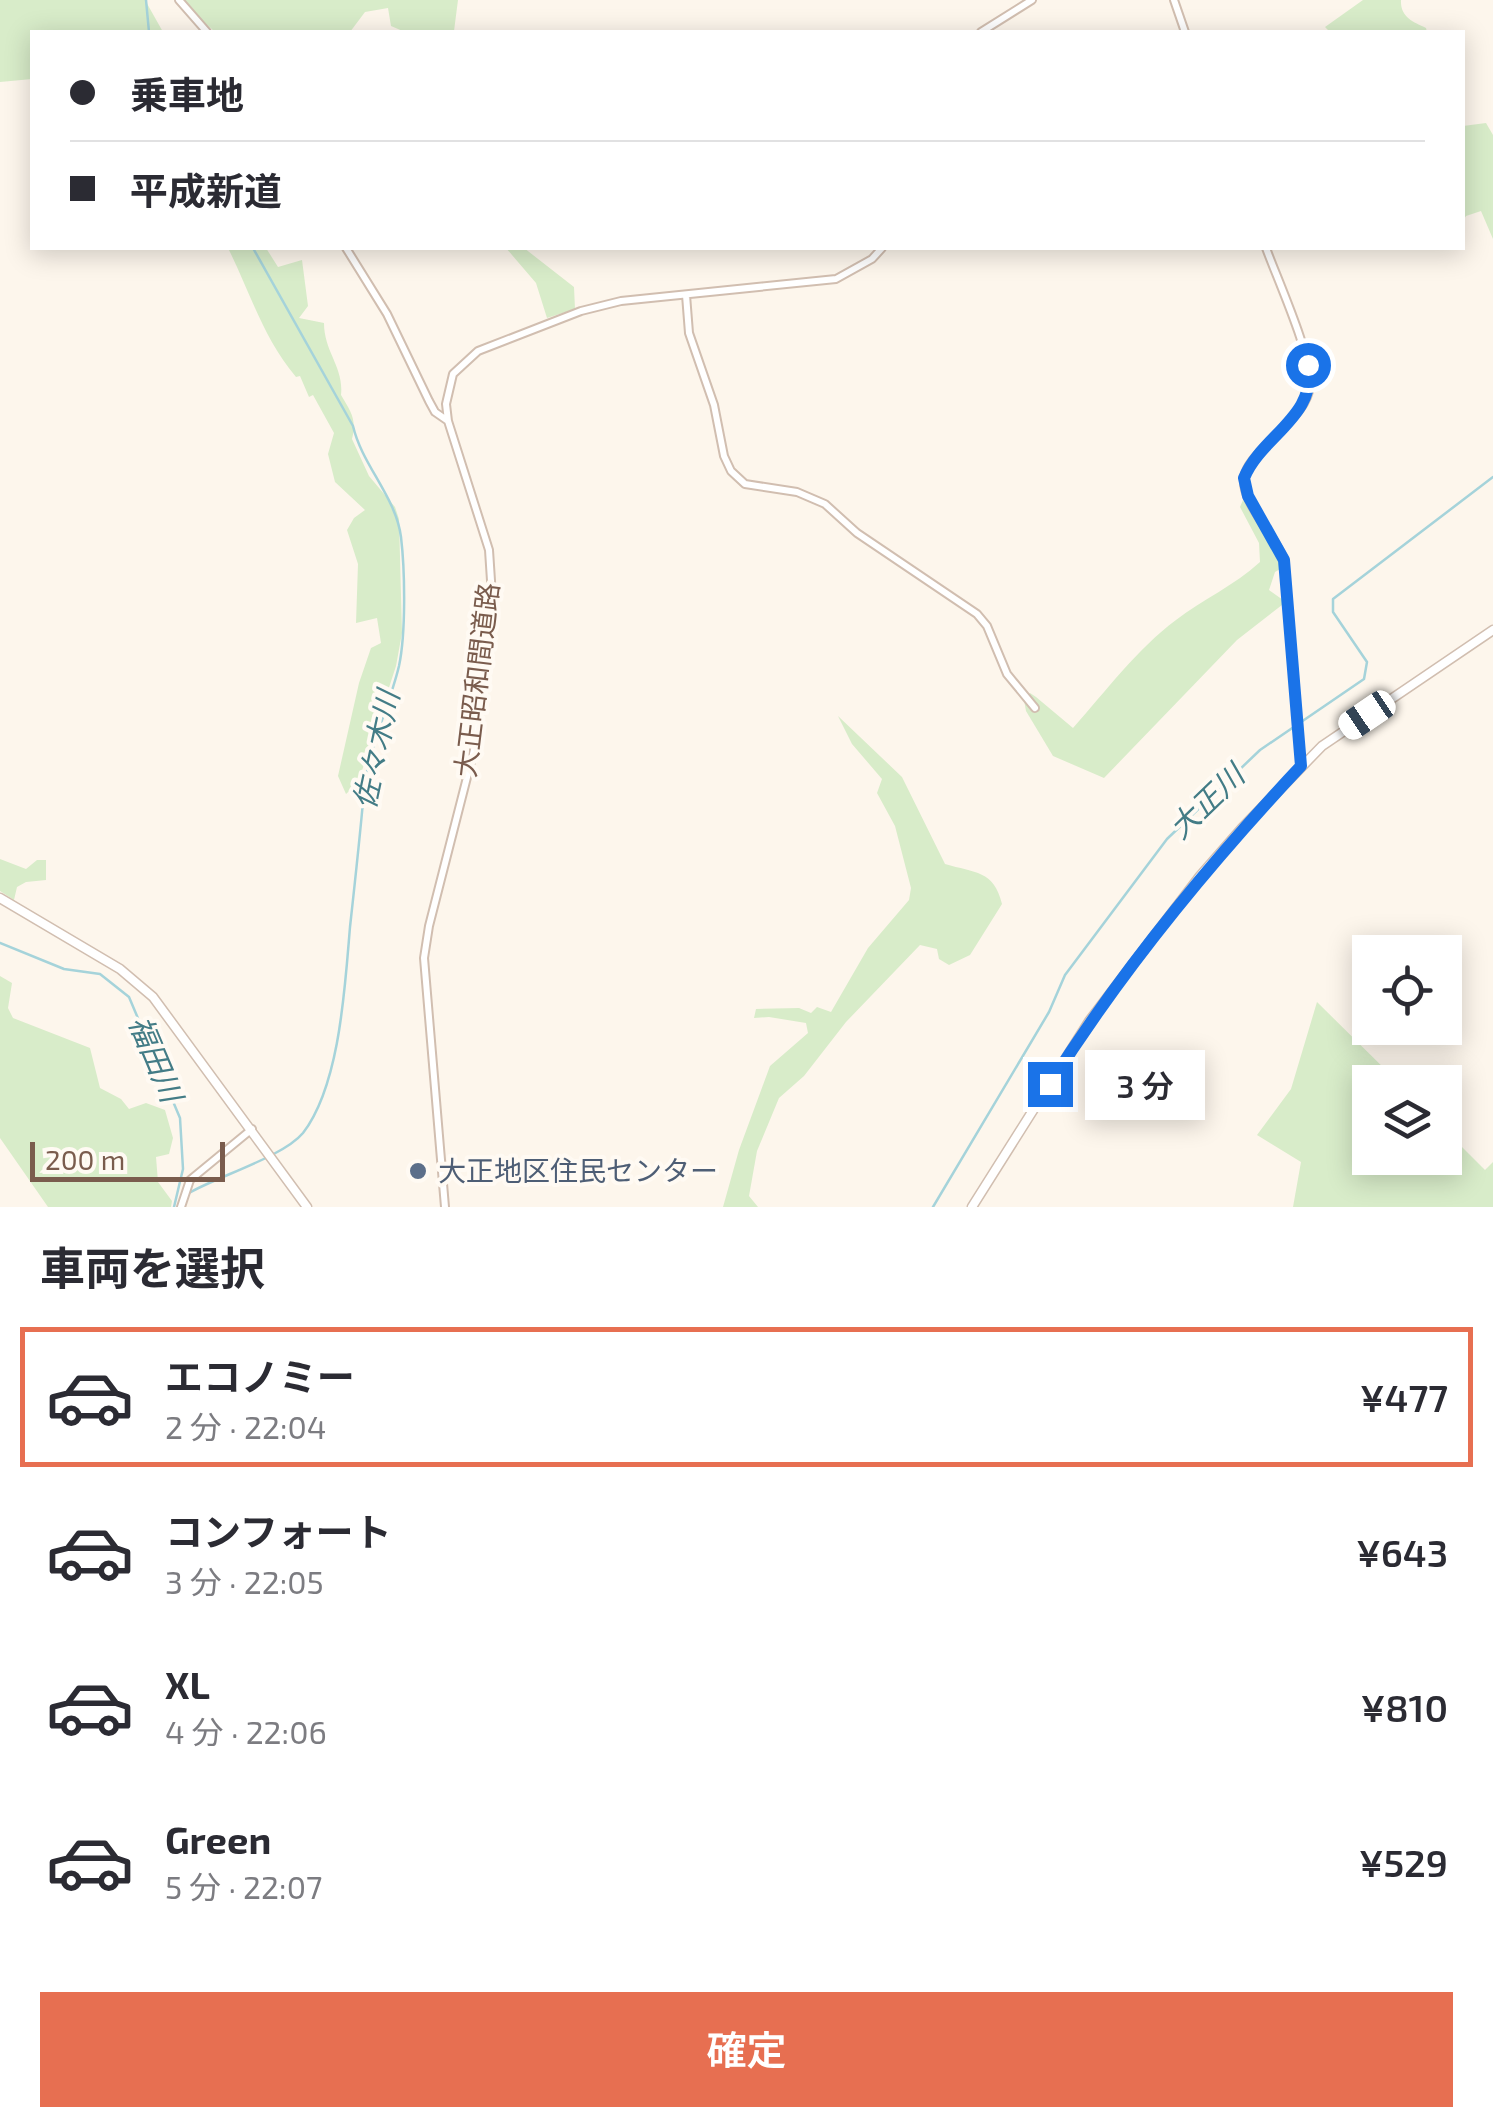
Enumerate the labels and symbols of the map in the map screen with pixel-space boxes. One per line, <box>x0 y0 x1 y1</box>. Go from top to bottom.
route start <box>1286 343 1331 388</box>
street label: 大正昭和間道路 <box>447 581 505 779</box>
water label: 佐々木川 <box>345 684 406 812</box>
car <box>1334 686 1400 744</box>
water label: 大正川 <box>1161 754 1253 845</box>
water label: 福田川 <box>123 1010 192 1109</box>
callout: 3 分 <box>1085 1049 1205 1119</box>
route end <box>1028 1062 1073 1107</box>
scale bar <box>30 1137 225 1182</box>
place label: 大正地区住民センター <box>438 1153 718 1187</box>
marker: 大正地区住民センター <box>407 1160 429 1182</box>

